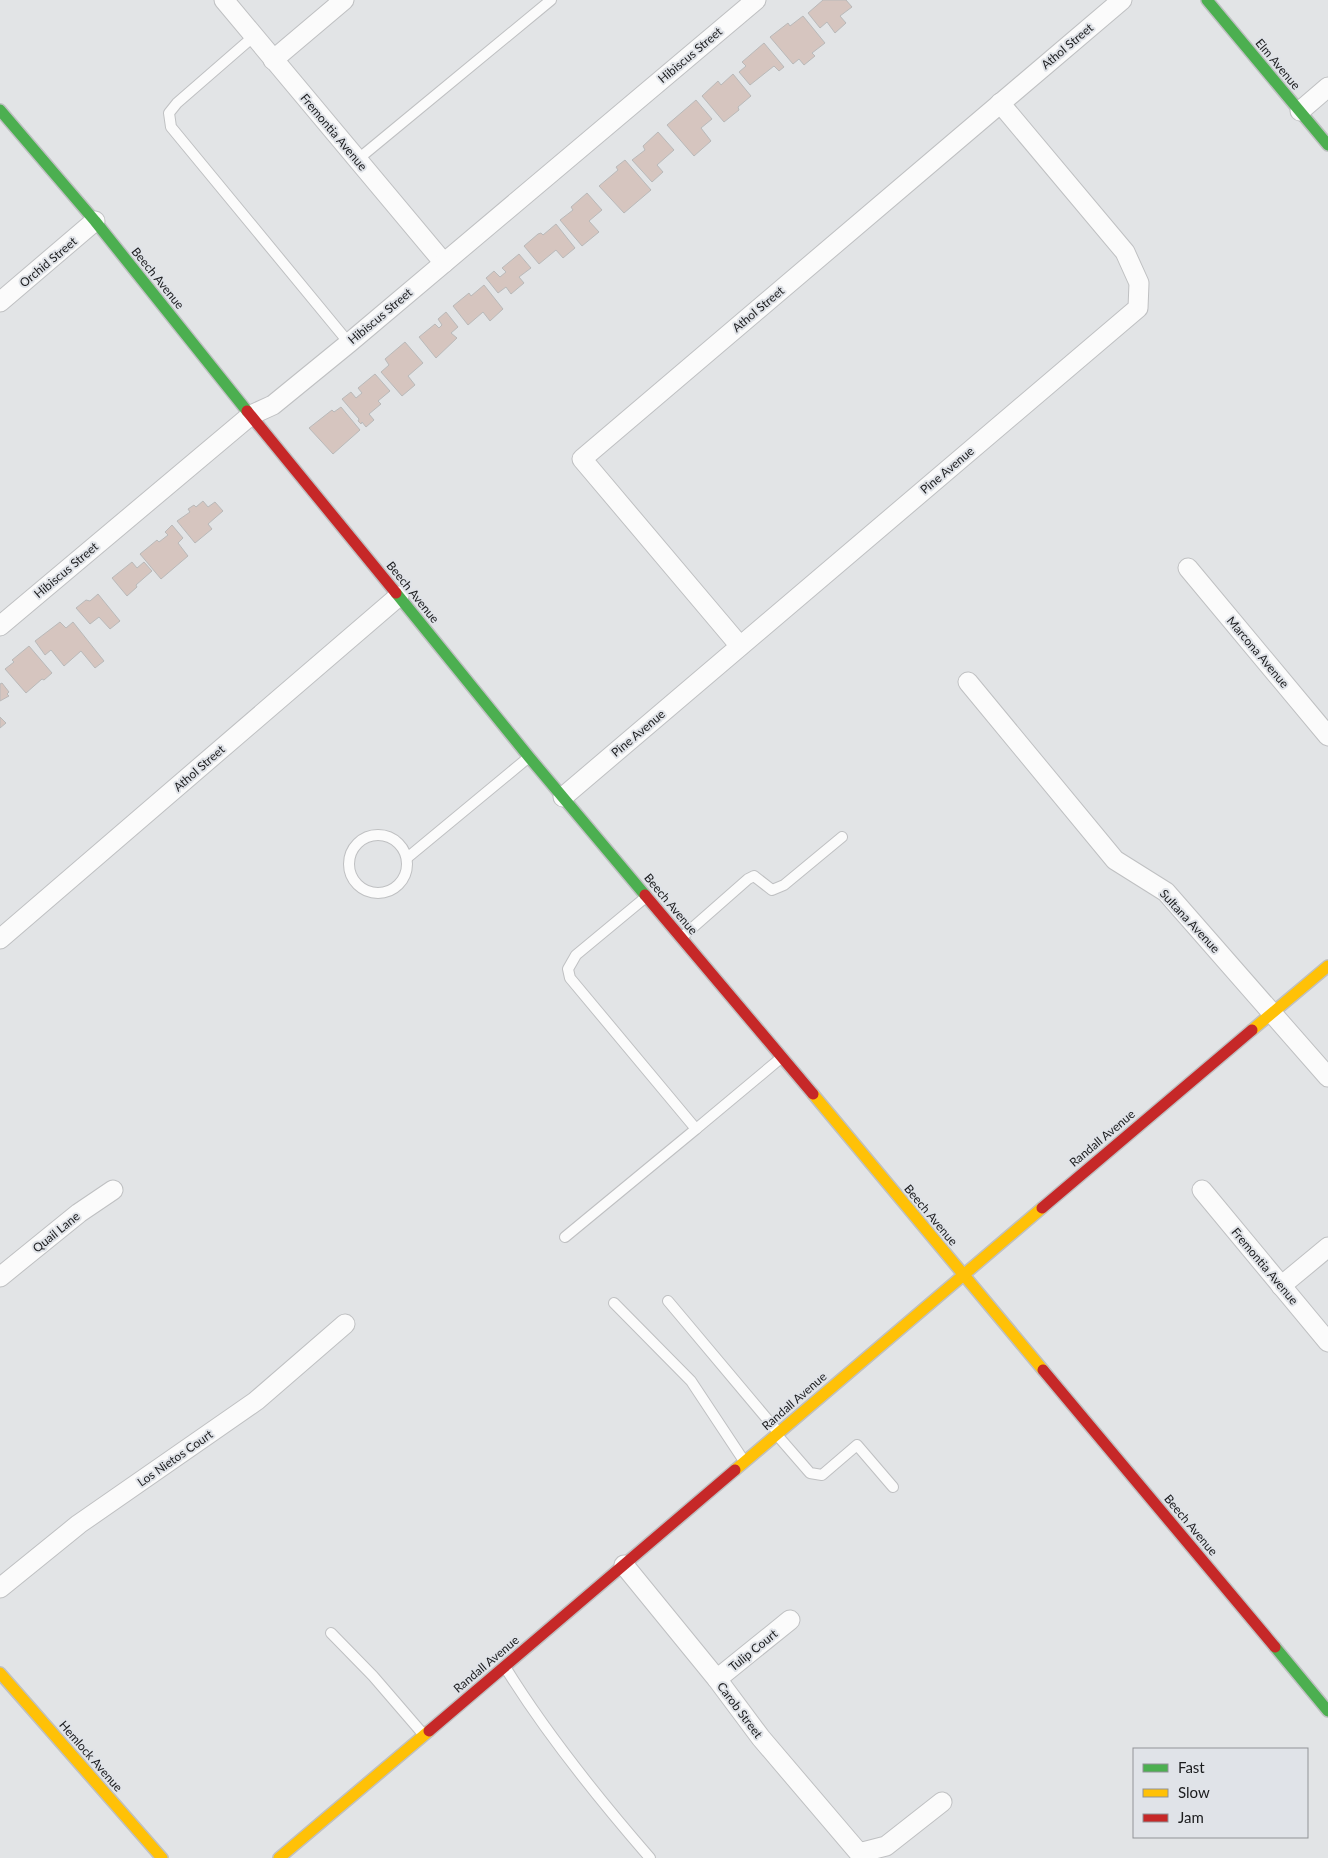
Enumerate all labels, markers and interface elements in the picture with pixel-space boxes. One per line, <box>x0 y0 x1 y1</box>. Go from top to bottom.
street label: Athol Street <box>1038 20 1097 72</box>
street label: Hibiscus Street <box>655 23 726 86</box>
street label: Elm Avenue <box>1252 35 1304 93</box>
street label: Fremontia Avenue <box>297 90 371 174</box>
street label: Orchid Street <box>16 233 80 290</box>
street label: Beech Avenue <box>129 244 187 312</box>
street label: Athol Street <box>729 283 788 335</box>
street label: Hibiscus Street <box>345 284 416 347</box>
street label: Pine Avenue <box>917 443 977 497</box>
street label: Hibiscus Street <box>31 538 102 601</box>
street label: Beech Avenue <box>384 558 442 626</box>
street label: Marcona Avenue <box>1224 613 1292 691</box>
street label: Pine Avenue <box>608 706 668 760</box>
street label: Athol Street <box>170 741 228 794</box>
street label: Beech Avenue <box>641 870 701 938</box>
street label: Sultana Avenue <box>1157 886 1223 956</box>
street label: Randall Avenue <box>1066 1106 1138 1170</box>
street label: Beech Avenue <box>901 1181 961 1249</box>
street label: Quail Lane <box>29 1209 83 1255</box>
street label: Fremontia Avenue <box>1228 1224 1302 1308</box>
street label: Randall Avenue <box>759 1369 829 1433</box>
street label: Los Nietos Court <box>134 1426 216 1490</box>
street label: Beech Avenue <box>1161 1491 1221 1559</box>
street label: Tulip Court <box>726 1625 781 1674</box>
street label: Randall Avenue <box>450 1632 522 1696</box>
street label: Carob Street <box>714 1679 766 1742</box>
street label: Hemlock Avenue <box>56 1717 126 1795</box>
legend <box>1133 1748 1308 1838</box>
text: Fast <box>1178 1758 1205 1776</box>
text: Slow <box>1178 1783 1210 1801</box>
text: Jam <box>1178 1808 1204 1826</box>

